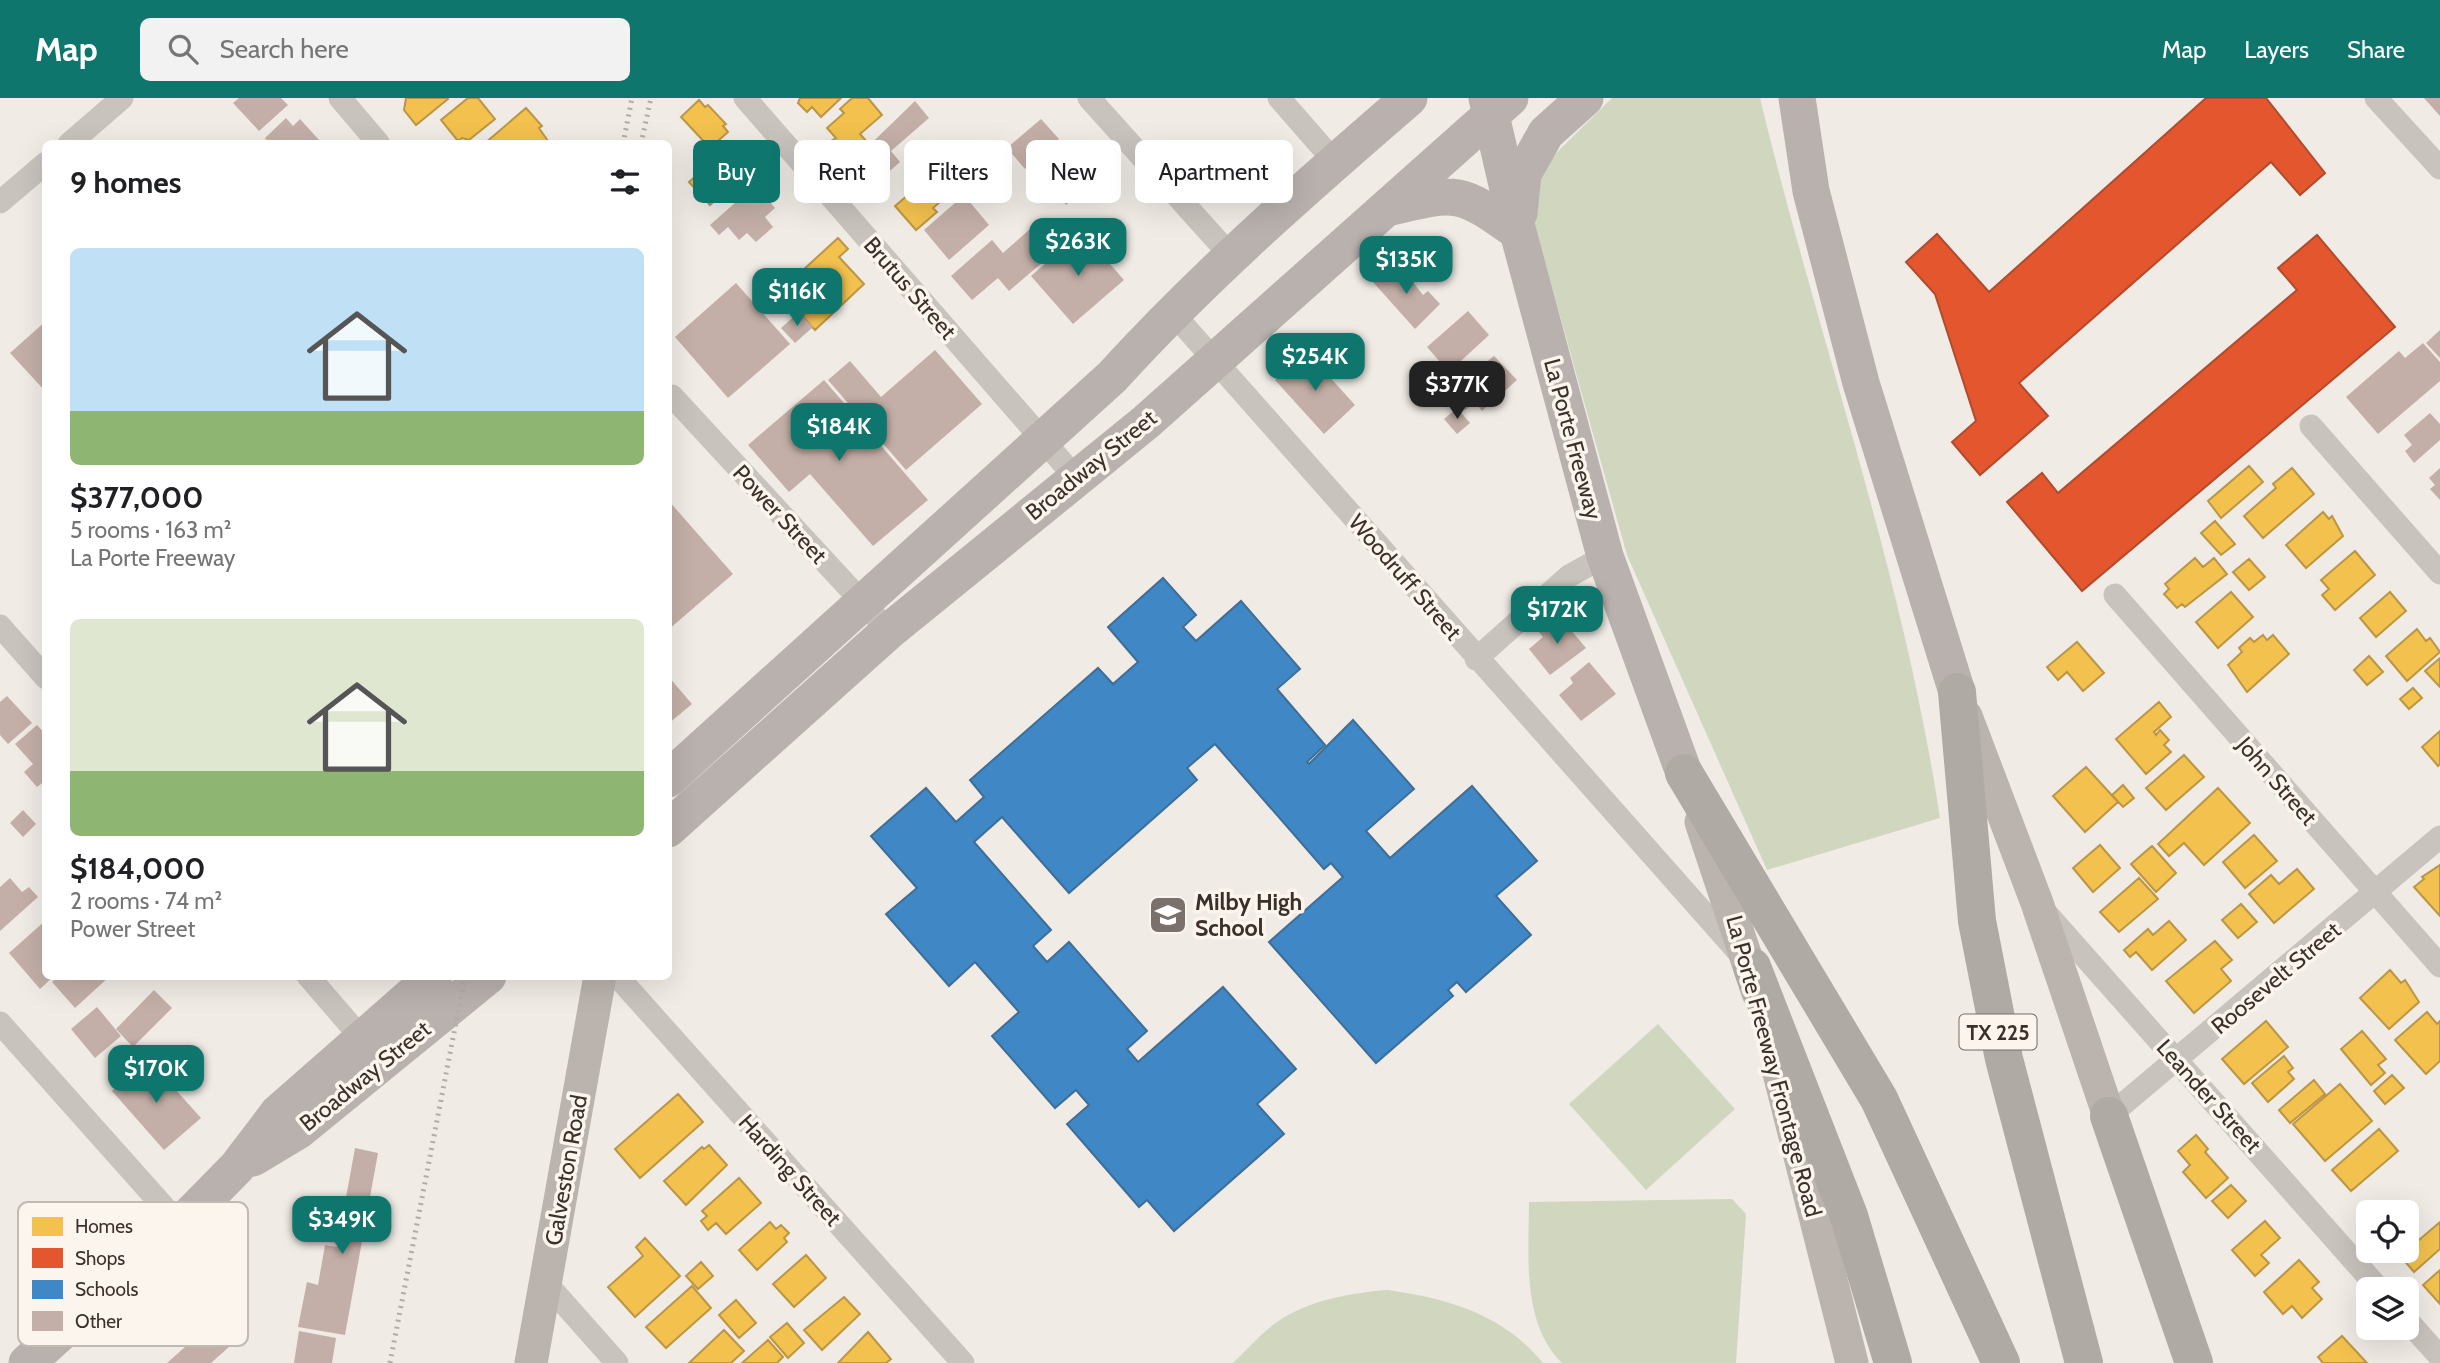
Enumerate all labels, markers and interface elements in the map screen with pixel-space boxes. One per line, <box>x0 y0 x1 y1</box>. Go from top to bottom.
search box <box>140 18 630 81</box>
text: Map <box>35 29 98 69</box>
icon: search <box>164 30 202 68</box>
text: Search here <box>220 33 349 65</box>
text: Map <box>2162 35 2206 64</box>
text: Layers <box>2244 35 2309 64</box>
text: Share <box>2347 35 2405 64</box>
chip: Buy <box>693 140 780 203</box>
chip: Rent <box>794 140 890 203</box>
chip: Filters <box>904 140 1012 203</box>
chip: New <box>1026 140 1121 203</box>
chip: Apartment <box>1135 140 1293 203</box>
icon: filters <box>606 163 644 201</box>
text: 9 homes <box>70 164 181 201</box>
pin: $263K <box>1029 218 1127 278</box>
text: $263K <box>1045 227 1111 255</box>
street label: Brutus Street <box>858 231 962 345</box>
pin: $135K <box>1357 236 1455 296</box>
text: $135K <box>1376 245 1437 273</box>
pin: $116K <box>748 268 846 328</box>
text: $116K <box>768 277 826 305</box>
icon: home <box>294 293 420 419</box>
pin: $254K <box>1266 334 1364 393</box>
text: $254K <box>1282 342 1348 370</box>
street label: La Porte Freeway <box>1538 355 1608 523</box>
pin: $377K <box>1408 362 1506 421</box>
text: $377K <box>1425 370 1489 398</box>
pin: $184K <box>790 404 888 463</box>
street label: Broadway Street <box>1020 404 1162 526</box>
text: $184K <box>807 412 871 440</box>
street label: Power Street <box>727 459 833 570</box>
text: $377,000 <box>70 479 203 516</box>
street label: Woodruff Street <box>1343 508 1467 646</box>
text: 5 rooms · 163 m² <box>70 516 231 544</box>
text: La Porte Freeway <box>70 544 235 572</box>
pin: $172K <box>1508 587 1606 646</box>
text: $172K <box>1527 595 1587 623</box>
icon: home <box>294 664 420 790</box>
street label: John Street <box>2230 730 2323 831</box>
text: $184,000 <box>70 850 205 887</box>
text: 2 rooms · 74 m² <box>70 887 222 915</box>
place label: Milby High School <box>1195 888 1302 942</box>
school or university icon: Milby High School <box>1147 894 1189 936</box>
street label: La Porte Freeway Frontage Road <box>1720 912 1828 1220</box>
text: Power Street <box>70 915 195 943</box>
street label: Roosevelt Street <box>2206 916 2347 1040</box>
road number: TX 225 <box>1960 1014 2036 1049</box>
street label: Broadway Street <box>294 1015 436 1137</box>
street label: Leander Street <box>2151 1033 2267 1159</box>
pin: $170K <box>107 1046 205 1105</box>
text: $170K <box>124 1054 188 1082</box>
street label: Galveston Road <box>539 1093 593 1247</box>
street label: Harding Street <box>733 1109 847 1232</box>
pin: $349K <box>293 1196 391 1256</box>
map controls <box>2356 1200 2419 1340</box>
button: locate <box>2356 1200 2419 1263</box>
legend <box>18 1202 248 1346</box>
text: $349K <box>308 1205 376 1233</box>
text: Homes <box>75 1215 133 1238</box>
text: Shops <box>75 1247 125 1270</box>
button: layers <box>2356 1277 2419 1340</box>
text: Schools <box>75 1278 138 1301</box>
text: Other <box>75 1310 122 1333</box>

